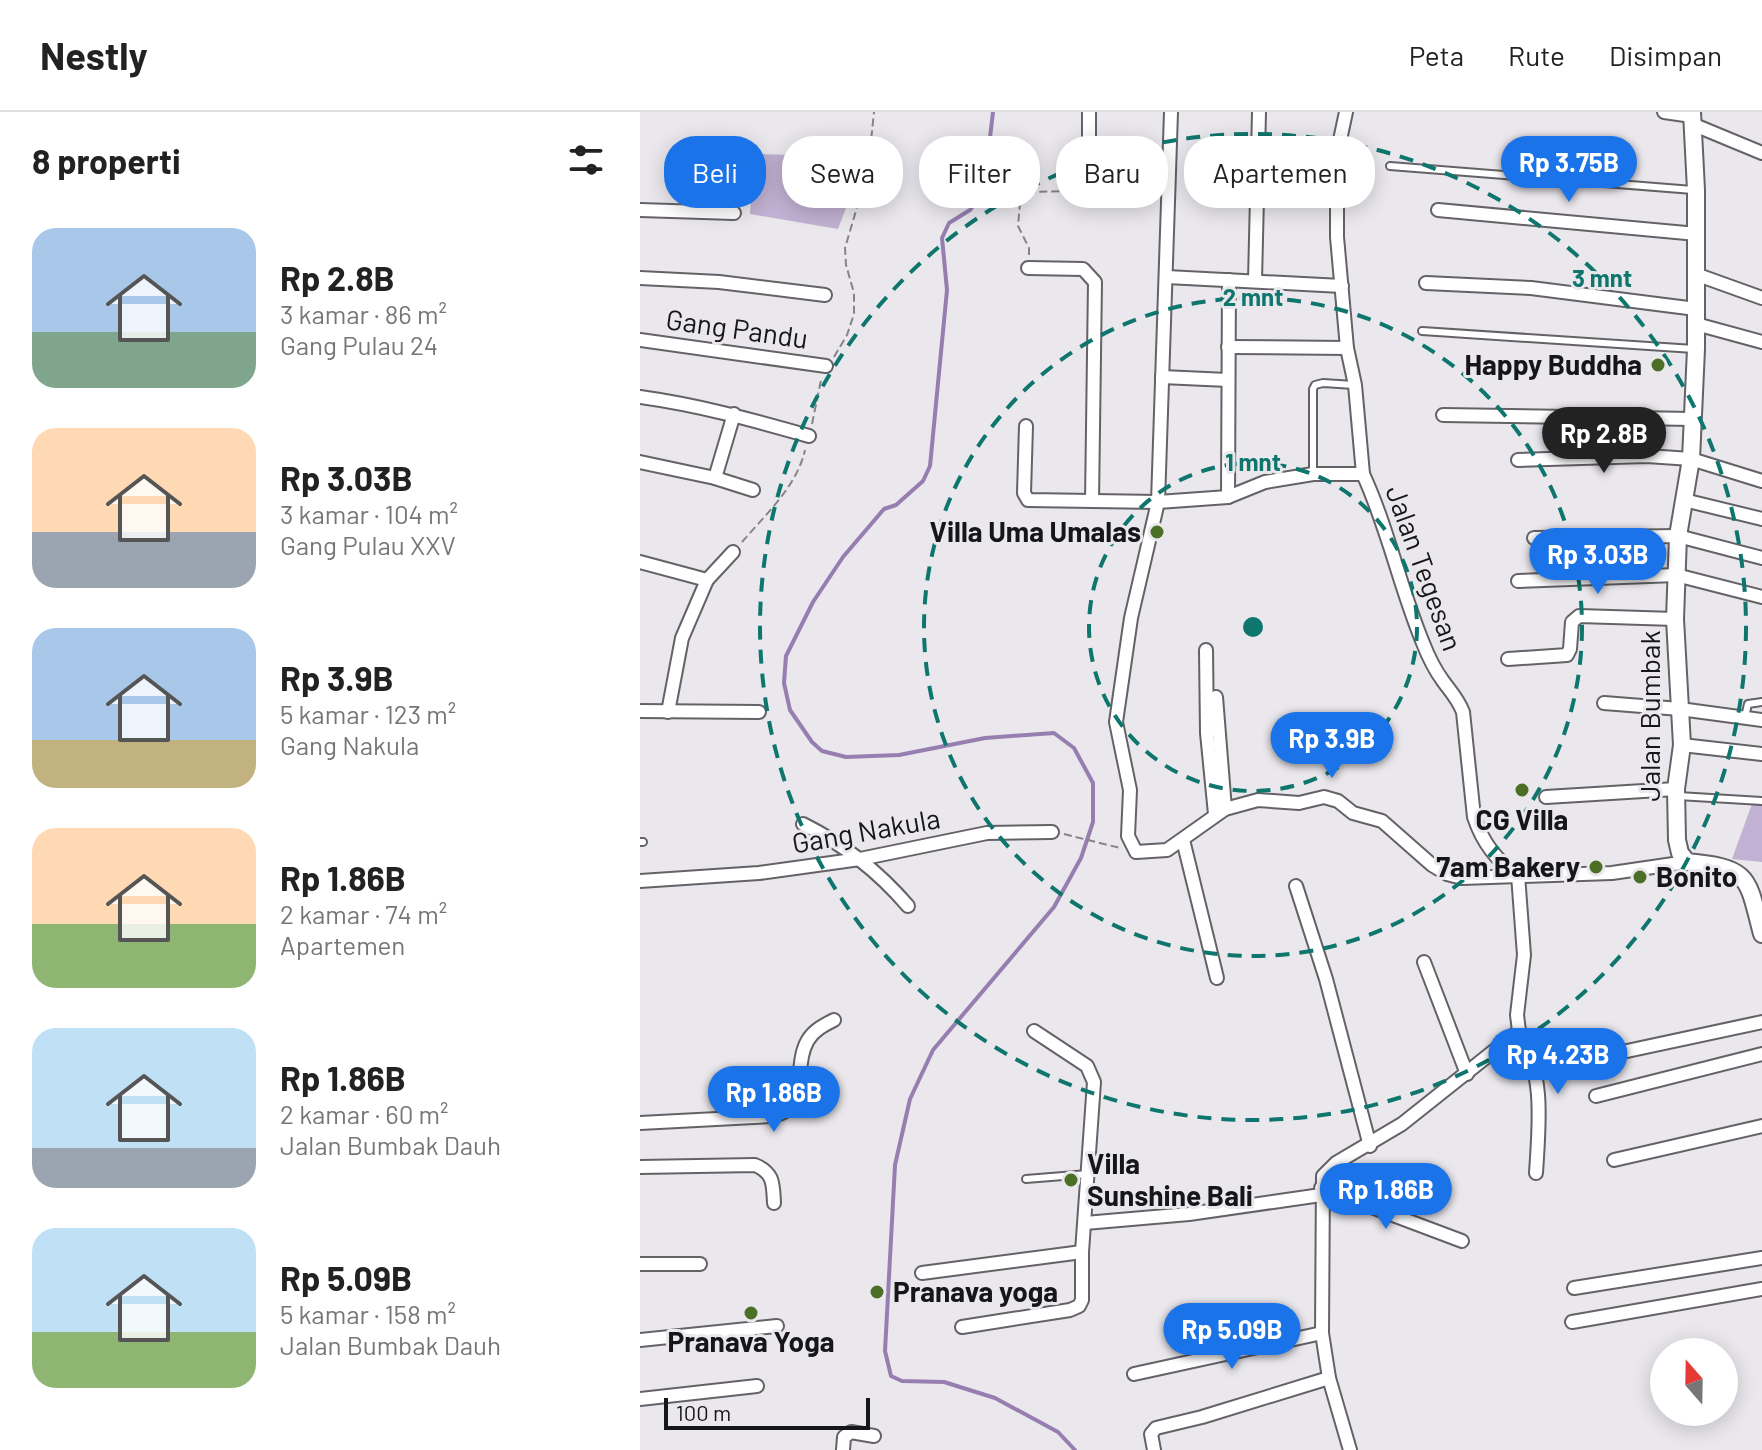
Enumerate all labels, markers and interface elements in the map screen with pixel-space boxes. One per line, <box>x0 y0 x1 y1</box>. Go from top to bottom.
text: Nestly <box>40 32 148 78</box>
text: Peta <box>1409 38 1464 72</box>
text: Rute <box>1508 38 1565 72</box>
text: Disimpan <box>1609 38 1722 72</box>
chip: Beli <box>664 136 766 208</box>
chip: Sewa <box>782 136 903 208</box>
chip: Filter <box>919 136 1040 208</box>
chip: Baru <box>1056 136 1168 208</box>
chip: Apartemen <box>1184 136 1375 208</box>
pin: Rp 3.75B <box>1486 136 1652 204</box>
icon: filters <box>564 138 608 182</box>
text: 8 properti <box>32 140 181 181</box>
text: Rp 3.75B <box>1519 146 1619 177</box>
text: Rp 2.8B <box>280 257 395 298</box>
icon: home <box>96 260 192 356</box>
text: 3 mnt <box>1572 263 1632 292</box>
text: 2 mnt <box>1223 282 1283 311</box>
text: 3 kamar · 86 m² <box>280 298 447 329</box>
street label: Gang Pandu <box>664 301 810 355</box>
text: Gang Pulau 24 <box>280 329 438 360</box>
place label: Happy Buddha <box>1464 347 1642 381</box>
marker: Happy Buddha <box>1649 356 1667 374</box>
pin: Rp 2.8B <box>1530 407 1678 475</box>
text: Rp 2.8B <box>1560 417 1648 448</box>
text: 1 mnt <box>1225 447 1281 476</box>
text: Rp 3.03B <box>280 457 412 498</box>
icon: home <box>96 460 192 556</box>
street label: Jalan Tegesan <box>1379 480 1471 655</box>
text: 3 kamar · 104 m² <box>280 498 458 529</box>
place label: Villa Uma Umalas <box>930 514 1141 548</box>
marker: Villa Uma Umalas <box>1148 523 1166 541</box>
pin: Rp 3.03B <box>1515 528 1681 596</box>
text: Gang Pulau XXV <box>280 529 456 560</box>
text: Rp 3.03B <box>1547 538 1649 569</box>
centre of rings <box>1239 613 1267 641</box>
street label: Jalan Bumbak <box>1632 631 1666 801</box>
text: Rp 3.9B <box>280 657 394 698</box>
icon: home <box>96 660 192 756</box>
text: 5 kamar · 123 m² <box>280 698 456 729</box>
pin: Rp 3.9B <box>1258 712 1406 780</box>
text: Rp 3.9B <box>1289 722 1375 753</box>
text: Gang Nakula <box>280 729 419 760</box>
marker: CG Villa <box>1513 781 1531 799</box>
street label: Gang Nakula <box>789 800 943 860</box>
place label: CG Villa <box>1476 802 1568 836</box>
place label: 7am Bakery <box>1436 849 1580 883</box>
text: Rp 1.86B <box>280 857 406 898</box>
marker: 7am Bakery <box>1587 858 1605 876</box>
place label: Bonito <box>1656 859 1737 893</box>
icon: home <box>96 860 192 956</box>
marker: Bonito <box>1631 868 1649 886</box>
text: 2 kamar · 74 m² <box>280 898 447 929</box>
text: Apartemen <box>280 929 405 960</box>
pin: Rp 4.23B <box>1475 1028 1641 1096</box>
text: Rp 4.23B <box>1506 1038 1610 1069</box>
text: Rp 1.86B <box>280 1057 406 1098</box>
icon: home <box>96 1060 192 1156</box>
pin: Rp 1.86B <box>691 1066 857 1134</box>
text: Rp 1.86B <box>726 1076 822 1107</box>
text: 2 kamar · 60 m² <box>280 1098 449 1129</box>
text: Jalan Bumbak Dauh <box>280 1129 501 1160</box>
place label: Villa Sunshine Bali <box>1087 1146 1253 1212</box>
pin: Rp 1.86B <box>1303 1163 1469 1231</box>
marker: Villa Sunshine Bali <box>1062 1171 1080 1189</box>
text: Rp 1.86B <box>1338 1173 1434 1204</box>
text: Rp 5.09B <box>280 1257 412 1298</box>
icon: home <box>96 1260 192 1356</box>
place label: Pranava yoga <box>893 1274 1058 1308</box>
marker: Pranava yoga <box>868 1283 886 1301</box>
text: 5 kamar · 158 m² <box>280 1298 456 1329</box>
pin: Rp 5.09B <box>1149 1303 1315 1371</box>
marker: Pranava Yoga <box>742 1304 760 1322</box>
text: Rp 5.09B <box>1181 1313 1283 1344</box>
place label: Pranava Yoga <box>668 1324 834 1358</box>
text: Jalan Bumbak Dauh <box>280 1329 501 1360</box>
north arrow <box>1650 1338 1738 1426</box>
map controls <box>1650 1338 1738 1426</box>
scale bar <box>664 1394 870 1430</box>
text: 100 m <box>676 1399 731 1425</box>

